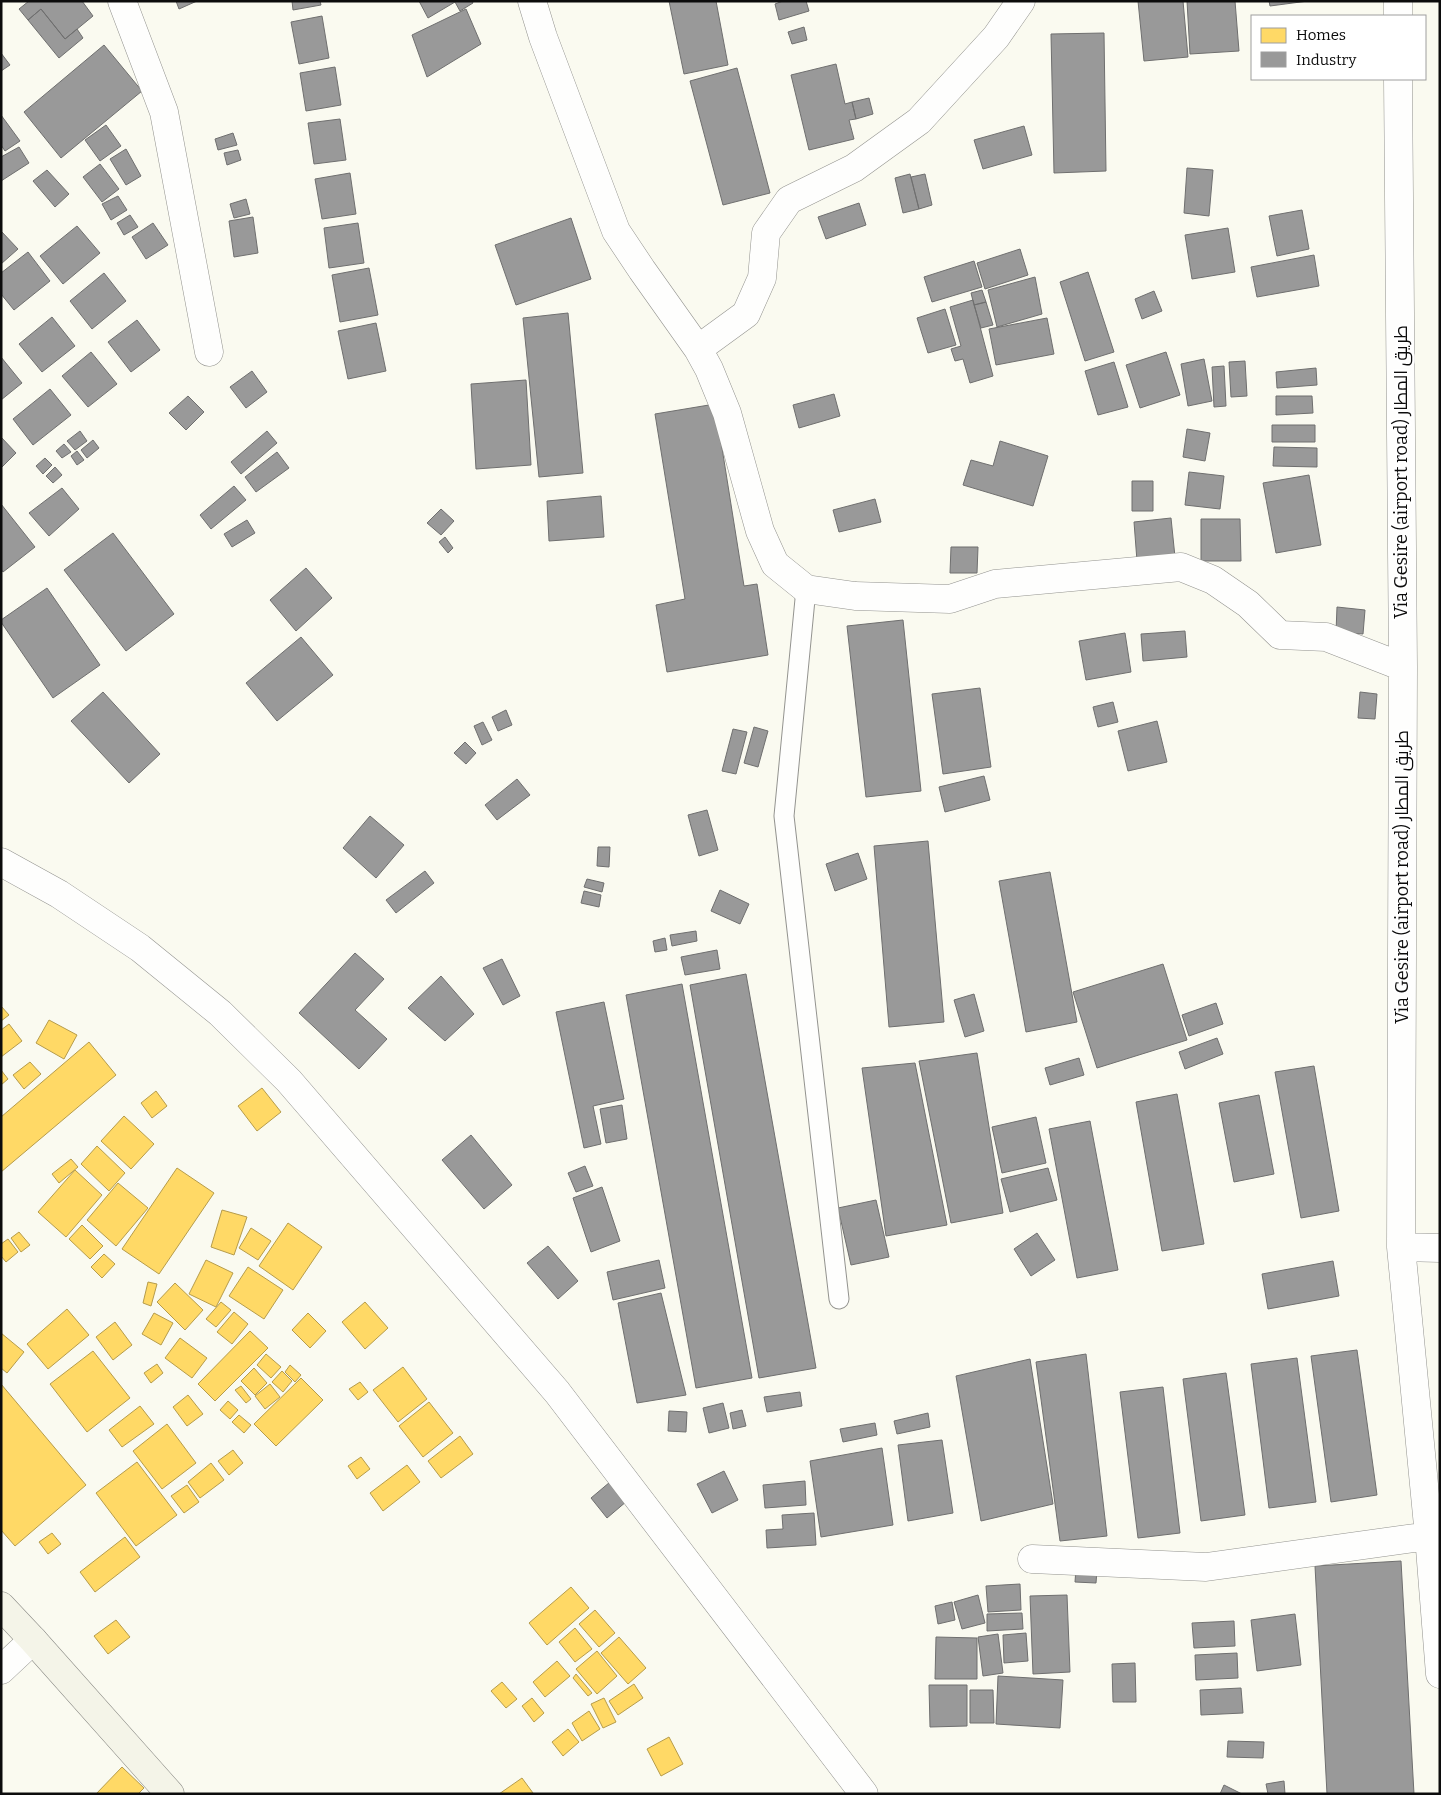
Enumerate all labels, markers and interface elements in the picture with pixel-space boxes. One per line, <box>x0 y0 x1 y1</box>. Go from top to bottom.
legend <box>1251 15 1426 80</box>
text: Homes <box>1296 26 1346 44</box>
text: Industry <box>1296 51 1356 69</box>
street label: Via Gesire (airport road) طريق المطار <box>1390 325 1413 619</box>
street label: Via Gesire (airport road) طريق المطار <box>1391 730 1414 1024</box>

